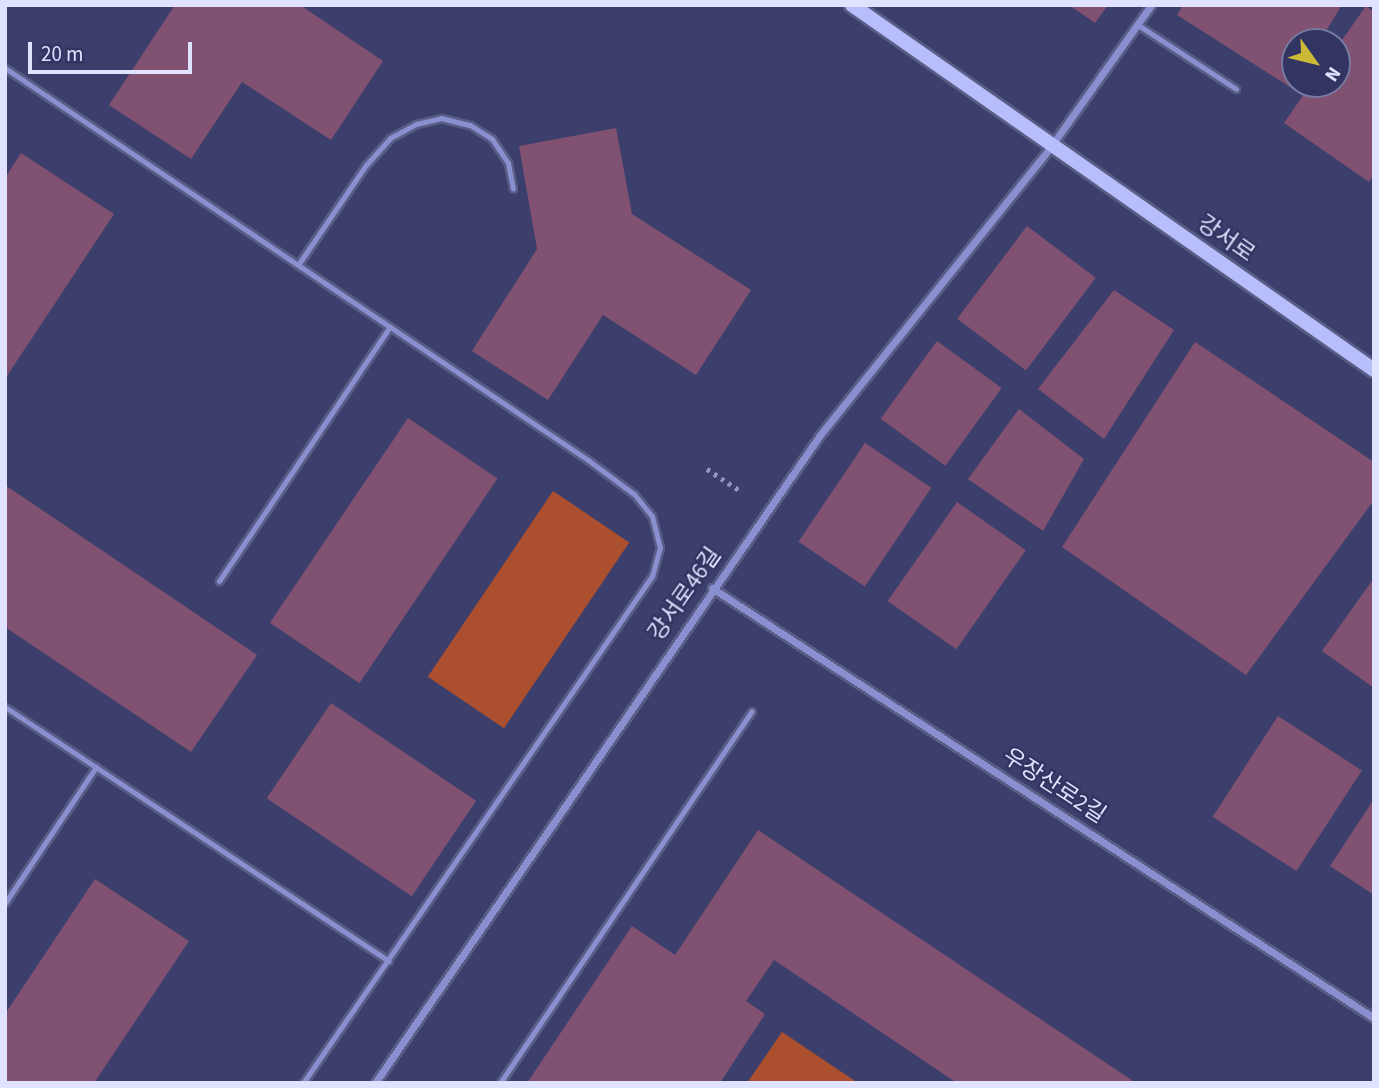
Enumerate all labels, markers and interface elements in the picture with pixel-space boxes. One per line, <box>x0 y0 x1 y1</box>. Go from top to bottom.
scale bar <box>32 28 196 72</box>
north arrow <box>1281 28 1351 98</box>
text: 20 m <box>41 39 83 69</box>
text: N <box>1317 61 1347 87</box>
street label: 강서로 <box>1192 209 1260 269</box>
street label: 강서로46길 <box>643 542 727 646</box>
street label: 우장산로2길 <box>997 743 1111 829</box>

